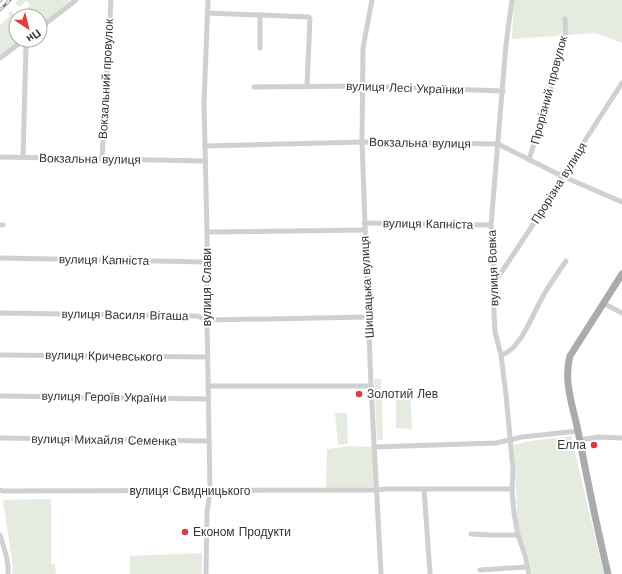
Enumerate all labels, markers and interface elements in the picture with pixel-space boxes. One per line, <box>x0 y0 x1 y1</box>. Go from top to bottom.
north arrow <box>8 8 48 48</box>
street label: Вокзальний провулок <box>96 18 116 139</box>
text: Пн <box>24 26 43 45</box>
street label: Прорізний провулок <box>528 34 570 146</box>
street label: вулиця Лесі Українки <box>346 79 464 97</box>
street label: Вокзальна вулиця <box>369 135 471 151</box>
street label: Прорізна вулиця <box>528 140 590 226</box>
street label: Вокзальна вулиця <box>39 151 141 167</box>
street label: вулиця Капніста <box>383 216 474 232</box>
street label: вулиця Вовка <box>485 229 501 306</box>
street label: Шишацька вулиця <box>357 236 377 338</box>
street label: вулиця Слави <box>200 248 214 326</box>
street label: вулиця Капніста <box>59 252 150 268</box>
street label: вулиця Василя Віташа <box>61 307 189 323</box>
street label: вулиця Кричевського <box>45 348 163 364</box>
place label: Золотий Лев <box>367 387 438 401</box>
street label: вулиця Героїв України <box>41 389 167 405</box>
marker: Золотий Лев <box>354 389 364 399</box>
street label: вулиця Михайля Семенка <box>31 432 177 448</box>
place label: Елла <box>557 438 586 452</box>
marker: Елла <box>589 440 599 450</box>
street label: вулиця Свидницького <box>129 484 251 498</box>
place label: Економ Продукти <box>193 525 291 539</box>
marker: Економ Продукти <box>180 527 190 537</box>

